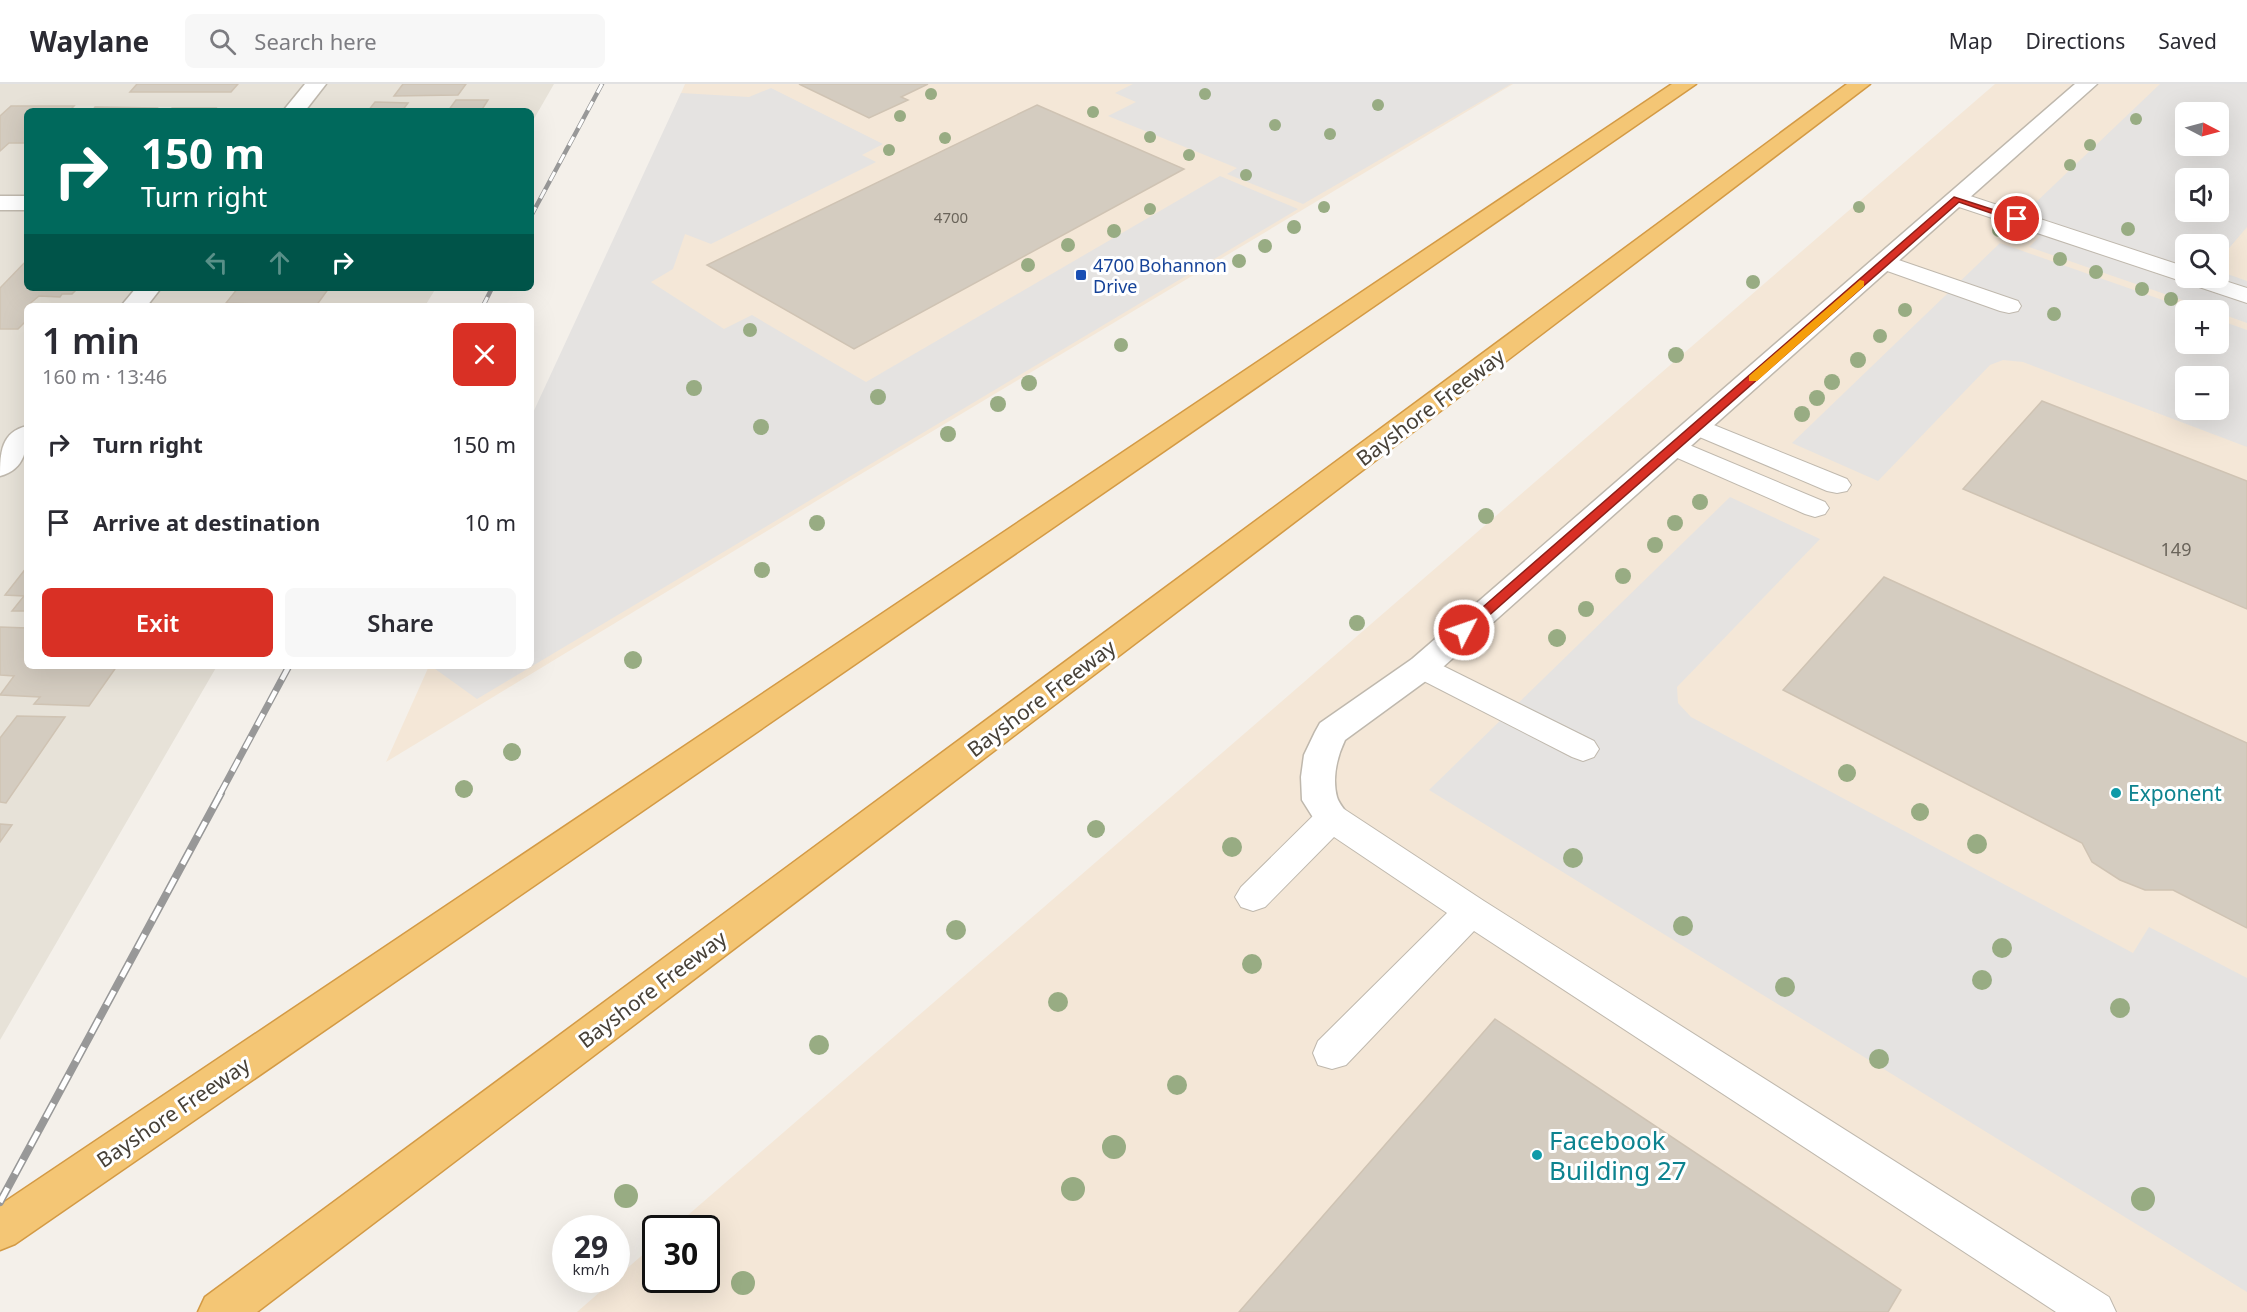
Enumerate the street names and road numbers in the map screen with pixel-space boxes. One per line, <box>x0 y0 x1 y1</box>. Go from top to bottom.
street label: Bayshore Freeway <box>1350 342 1510 472</box>
street label: Bayshore Freeway <box>961 633 1121 763</box>
street label: Bayshore Freeway <box>572 924 732 1054</box>
street label: Bayshore Freeway <box>91 1050 255 1174</box>

